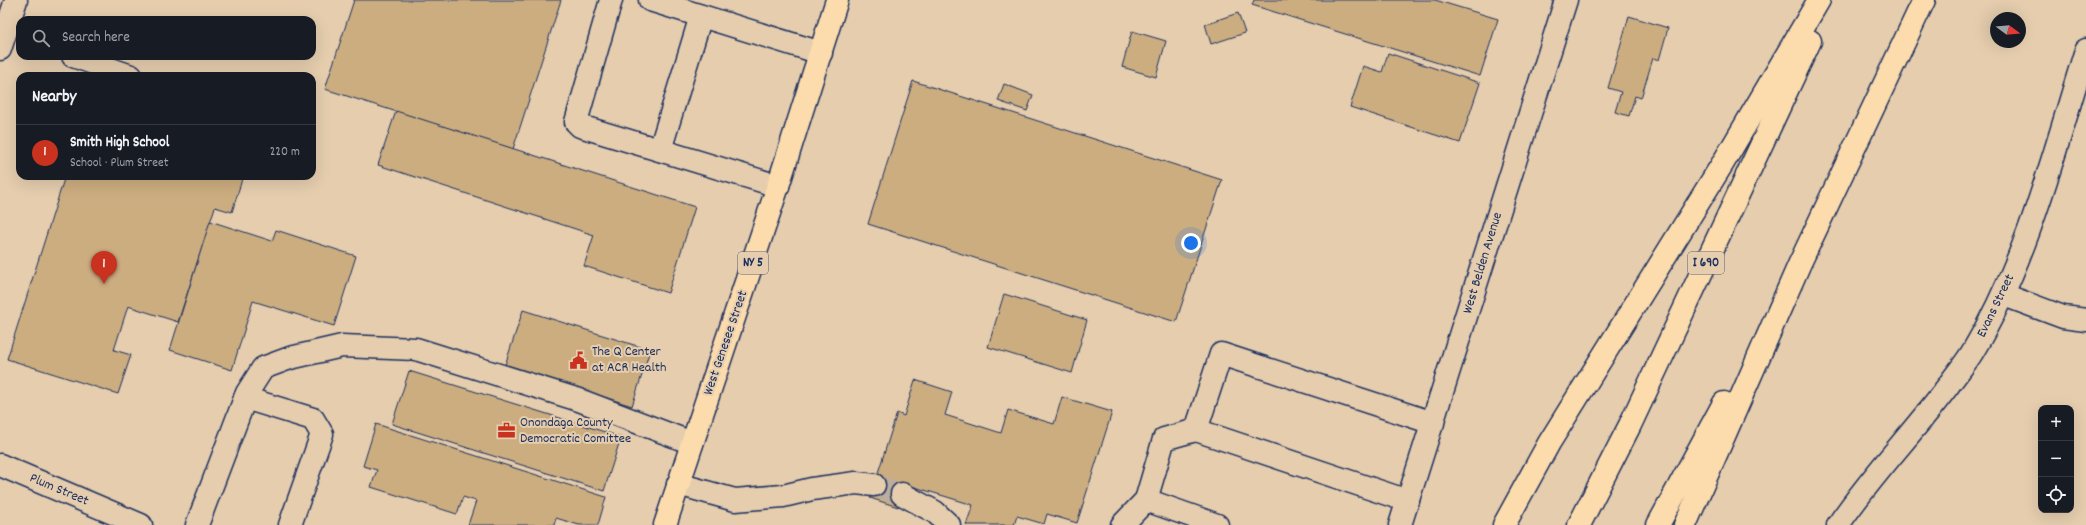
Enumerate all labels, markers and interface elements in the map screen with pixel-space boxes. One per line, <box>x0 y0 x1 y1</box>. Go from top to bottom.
north arrow <box>1990 12 2026 48</box>
search box <box>16 16 316 60</box>
icon: search <box>30 27 52 49</box>
text: Search here <box>62 27 130 49</box>
text: Nearby <box>32 86 76 110</box>
text: Smith High School <box>70 132 169 154</box>
text: 1 <box>44 143 46 162</box>
text: 220 m <box>270 143 300 162</box>
text: School · Plum Street <box>70 154 169 173</box>
street label: West Belden Avenue <box>1458 210 1508 316</box>
your location <box>1181 233 1201 253</box>
pin: 1 <box>91 251 117 284</box>
road number: NY 5 <box>738 252 768 274</box>
road number: I 690 <box>1688 252 1724 274</box>
street label: Evans Street <box>1972 271 2020 341</box>
street label: West Genesee Street <box>699 288 753 398</box>
place label: The Q Center at ACR Health <box>592 342 666 378</box>
public building icon: The Q Center at ACR Health <box>569 350 589 370</box>
map controls <box>2038 405 2074 513</box>
button: + <box>2038 405 2074 441</box>
place label: Onondaga County Democratic Comittee <box>520 413 631 449</box>
office icon: Onondaga County Democratic Comittee <box>497 421 517 441</box>
button: − <box>2038 441 2074 477</box>
street label: Plum Street <box>26 469 92 511</box>
button: locate <box>2038 477 2074 513</box>

